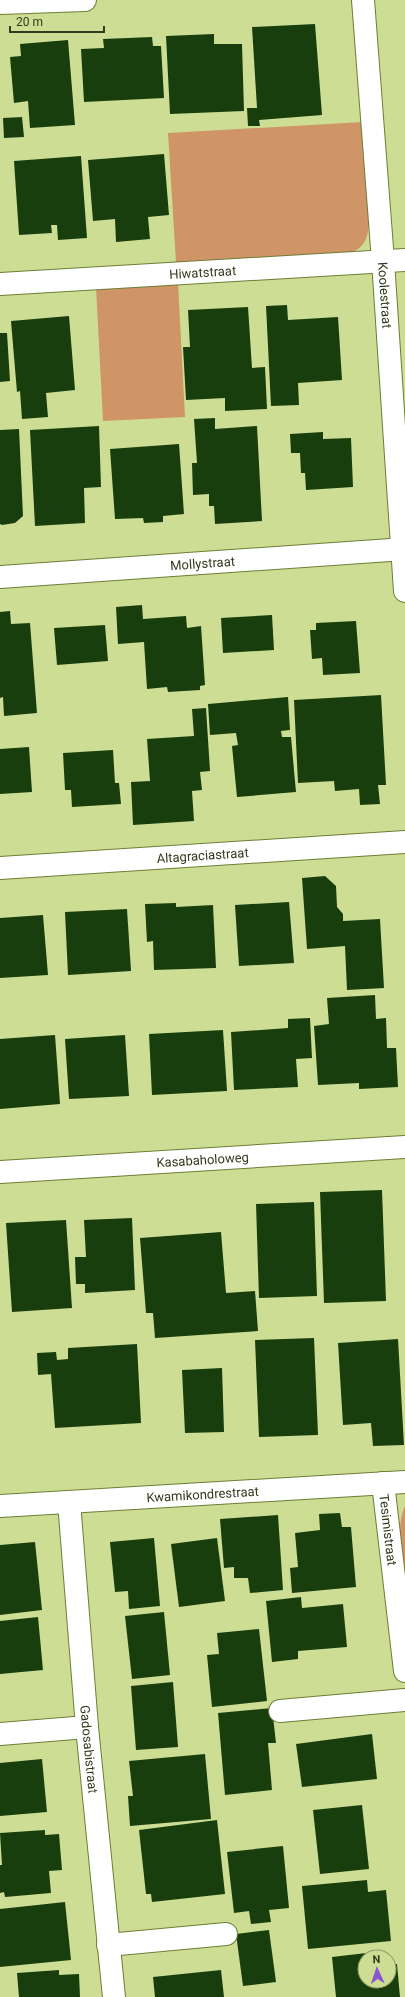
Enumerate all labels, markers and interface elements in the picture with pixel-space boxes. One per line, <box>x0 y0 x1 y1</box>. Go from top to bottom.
scale bar <box>10 8 104 34</box>
text: 20 m <box>16 15 43 29</box>
street label: Koolestraat <box>375 262 394 329</box>
street label: Hiwatstraat <box>169 263 237 282</box>
street label: Mollystraat <box>170 554 235 573</box>
street label: Altagraciastraat <box>156 845 249 866</box>
street label: Kasabaholoweg <box>156 1150 249 1170</box>
street label: Kwamikondrestraat <box>146 1484 259 1505</box>
street label: Tesimistraat <box>376 1493 400 1566</box>
street label: Gadosabistraat <box>77 1705 101 1794</box>
north arrow <box>357 1949 397 1989</box>
text: N <box>372 1953 381 1966</box>

